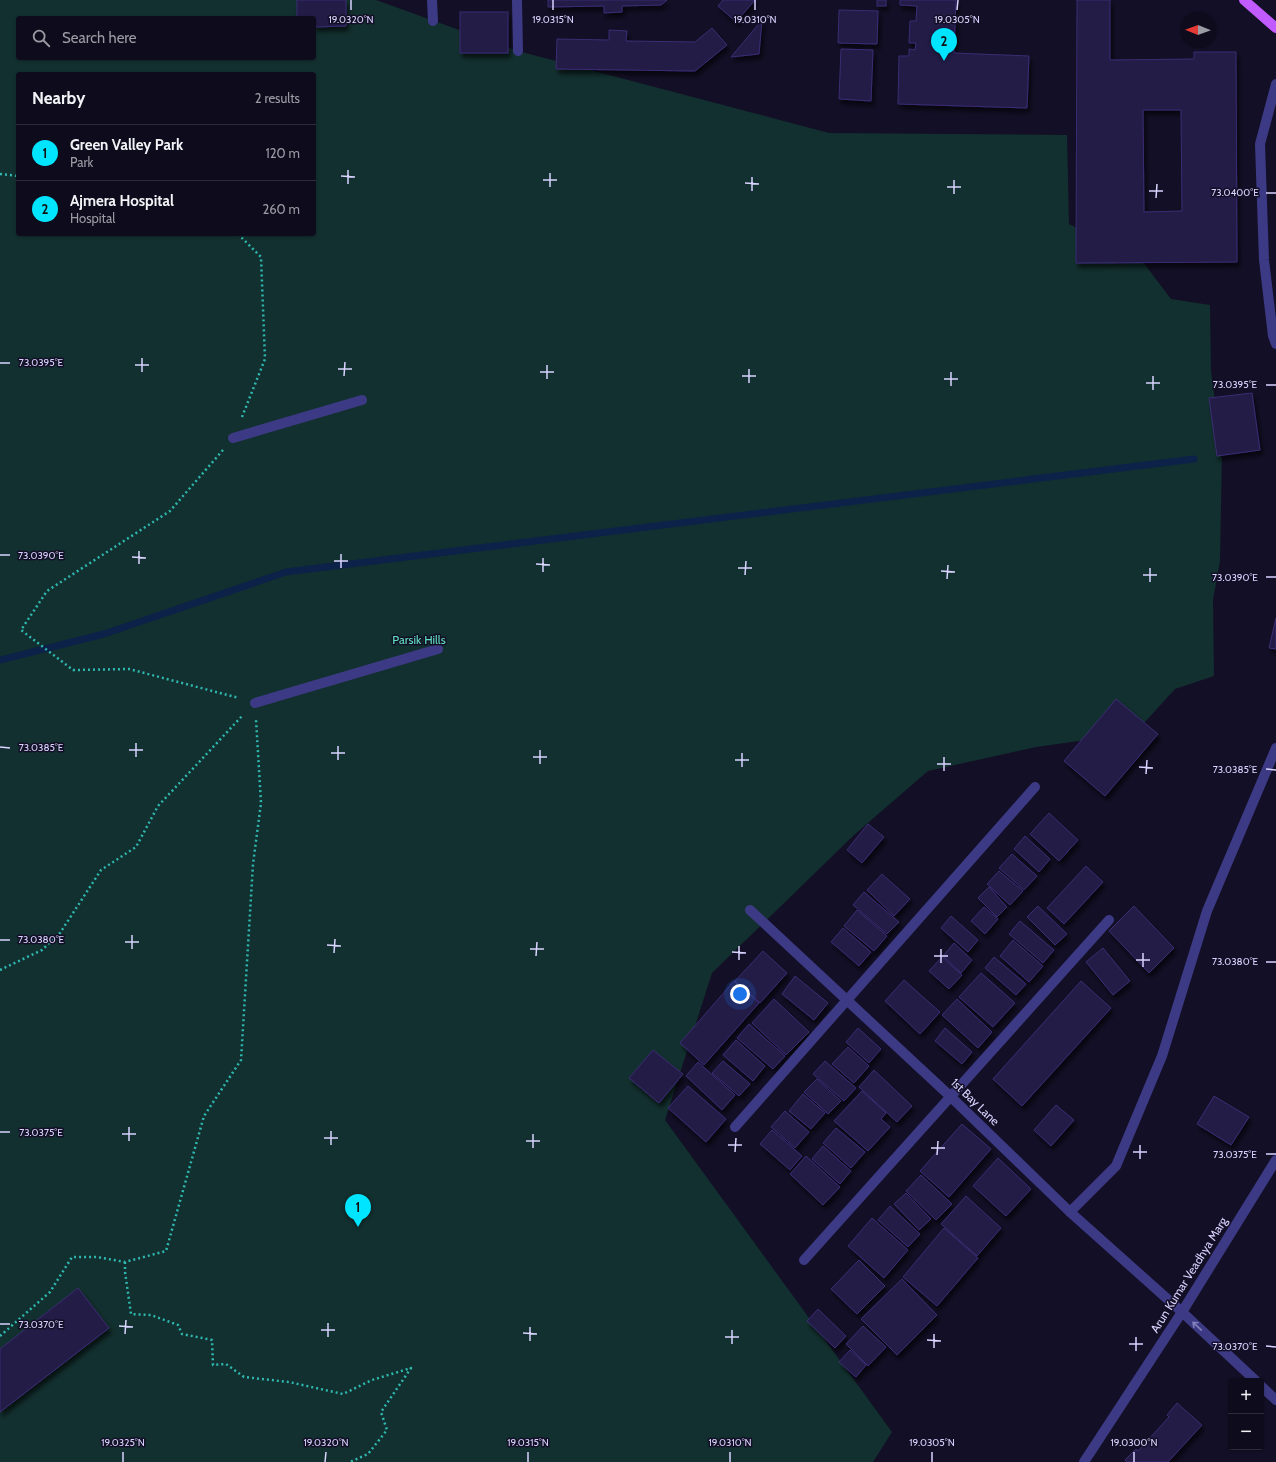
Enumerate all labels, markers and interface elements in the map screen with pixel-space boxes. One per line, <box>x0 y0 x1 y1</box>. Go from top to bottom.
north arrow <box>1180 12 1216 48</box>
text: 19.0320°N <box>328 13 374 26</box>
text: 19.0315°N <box>532 13 574 26</box>
text: 19.0310°N <box>733 13 777 26</box>
text: 19.0305°N <box>934 13 980 26</box>
search box <box>16 16 316 60</box>
icon: search <box>30 27 52 49</box>
pin: 2 <box>931 28 957 61</box>
text: Search here <box>62 29 137 47</box>
text: Nearby <box>32 88 85 108</box>
text: 2 results <box>255 90 300 106</box>
text: Green Valley Park <box>70 136 183 154</box>
text: 1 <box>43 145 47 161</box>
text: 120 m <box>266 145 300 161</box>
text: Park <box>70 154 93 170</box>
text: 73.0400°E <box>1211 186 1259 199</box>
text: Ajmera Hospital <box>70 192 174 210</box>
text: 2 <box>42 201 48 217</box>
text: 260 m <box>262 201 300 217</box>
text: Hospital <box>70 210 115 226</box>
text: 73.0395°E <box>19 356 64 369</box>
text: 73.0395°E <box>1213 378 1258 391</box>
text: 73.0390°E <box>18 549 64 562</box>
text: 73.0390°E <box>1212 571 1258 584</box>
park label: Parsik Hills <box>392 632 446 647</box>
text: 73.0385°E <box>19 741 64 754</box>
text: 73.0385°E <box>1213 763 1258 776</box>
text: 73.0380°E <box>18 933 65 946</box>
text: 73.0380°E <box>1212 955 1259 968</box>
your location <box>730 984 750 1004</box>
street label: 1st Bay Lane <box>948 1075 1003 1128</box>
text: 73.0375°E <box>19 1126 63 1139</box>
text: 73.0375°E <box>1213 1148 1257 1161</box>
pin: 1 <box>345 1194 371 1227</box>
street label: Arun Kumar Veadhya Marg <box>1147 1213 1231 1335</box>
text: 73.0370°E <box>18 1318 64 1331</box>
one-way arrow <box>1191 1321 1202 1330</box>
text: 73.0370°E <box>1212 1340 1258 1353</box>
map controls <box>1228 1378 1264 1450</box>
button: + <box>1228 1378 1264 1414</box>
button: − <box>1228 1414 1264 1450</box>
text: 19.0325°N <box>101 1436 145 1449</box>
text: 19.0320°N <box>303 1436 349 1449</box>
text: 19.0315°N <box>507 1436 549 1449</box>
text: 19.0310°N <box>708 1436 752 1449</box>
text: 19.0305°N <box>909 1436 955 1449</box>
text: 19.0300°N <box>1111 1436 1157 1449</box>

